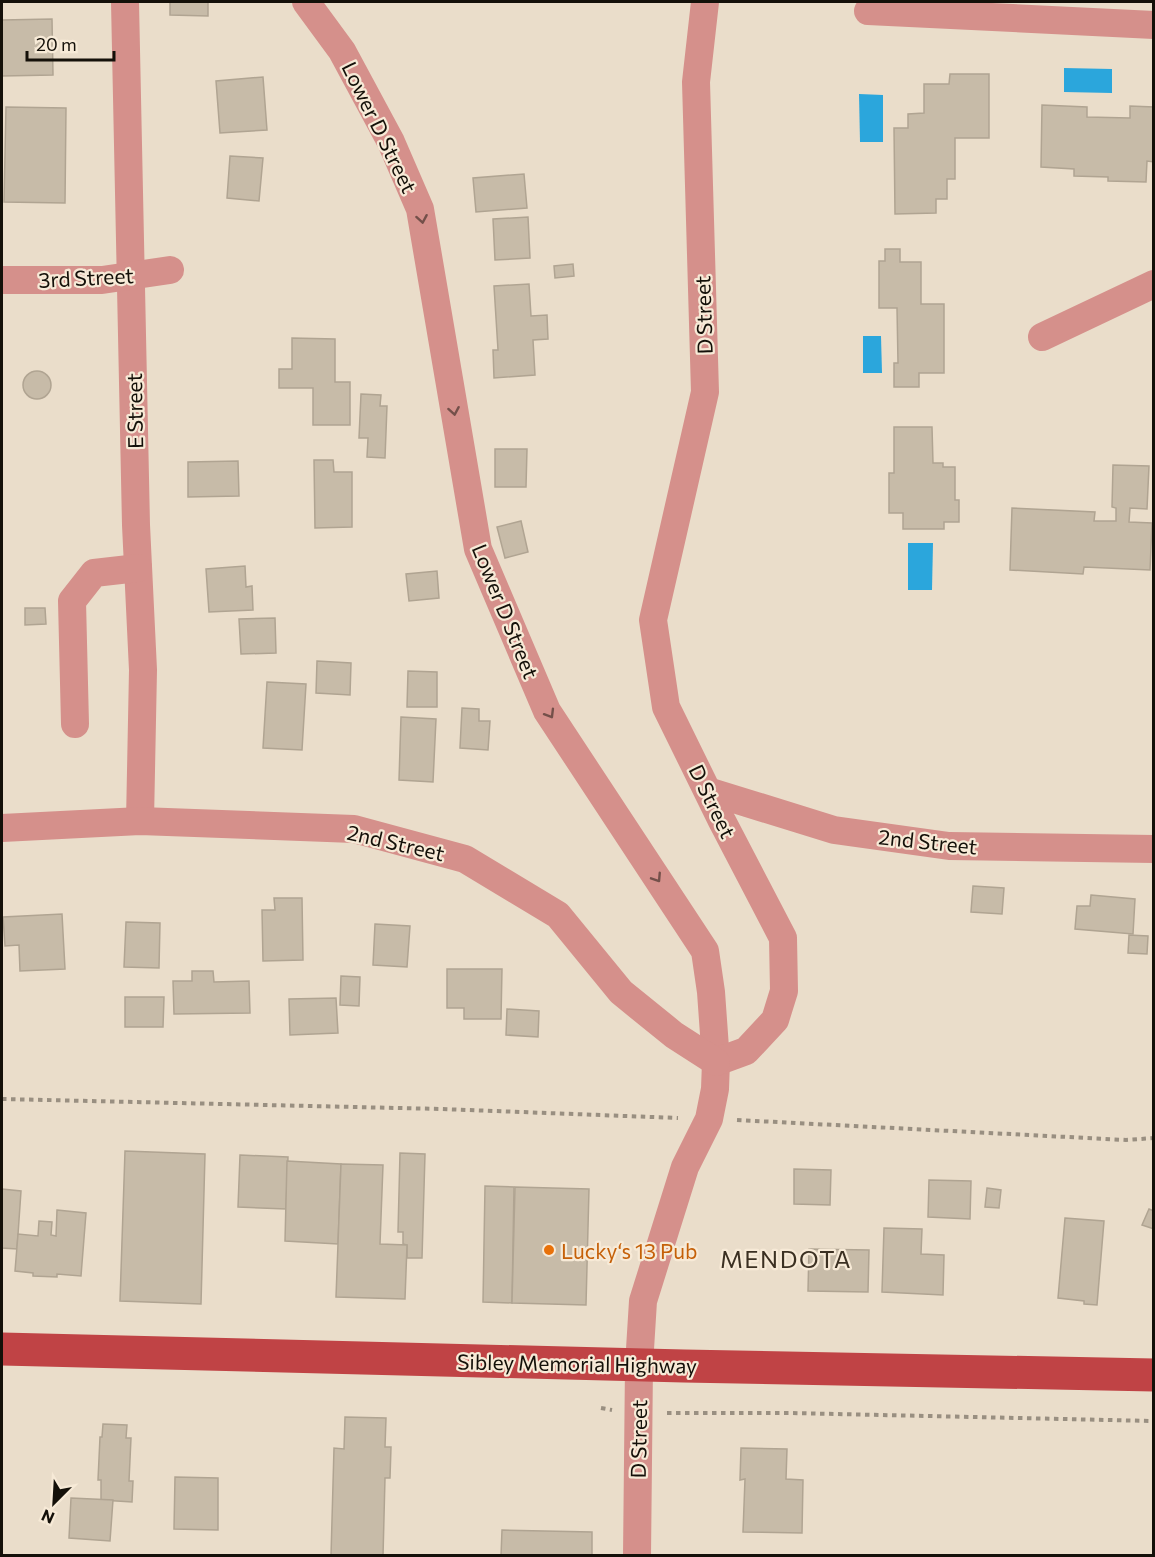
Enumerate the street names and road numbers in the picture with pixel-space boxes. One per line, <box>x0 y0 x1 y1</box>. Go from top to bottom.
street label: Lower D Street <box>337 57 423 197</box>
street label: 3rd Street <box>38 262 134 292</box>
street label: D Street <box>689 275 717 355</box>
street label: E Street <box>121 373 147 449</box>
street label: Lower D Street <box>468 540 544 682</box>
street label: D Street <box>684 760 742 842</box>
street label: 2nd Street <box>345 819 447 865</box>
street label: 2nd Street <box>877 823 979 859</box>
street label: Sibley Memorial Highway <box>457 1348 697 1378</box>
street label: D Street <box>625 1399 651 1479</box>

